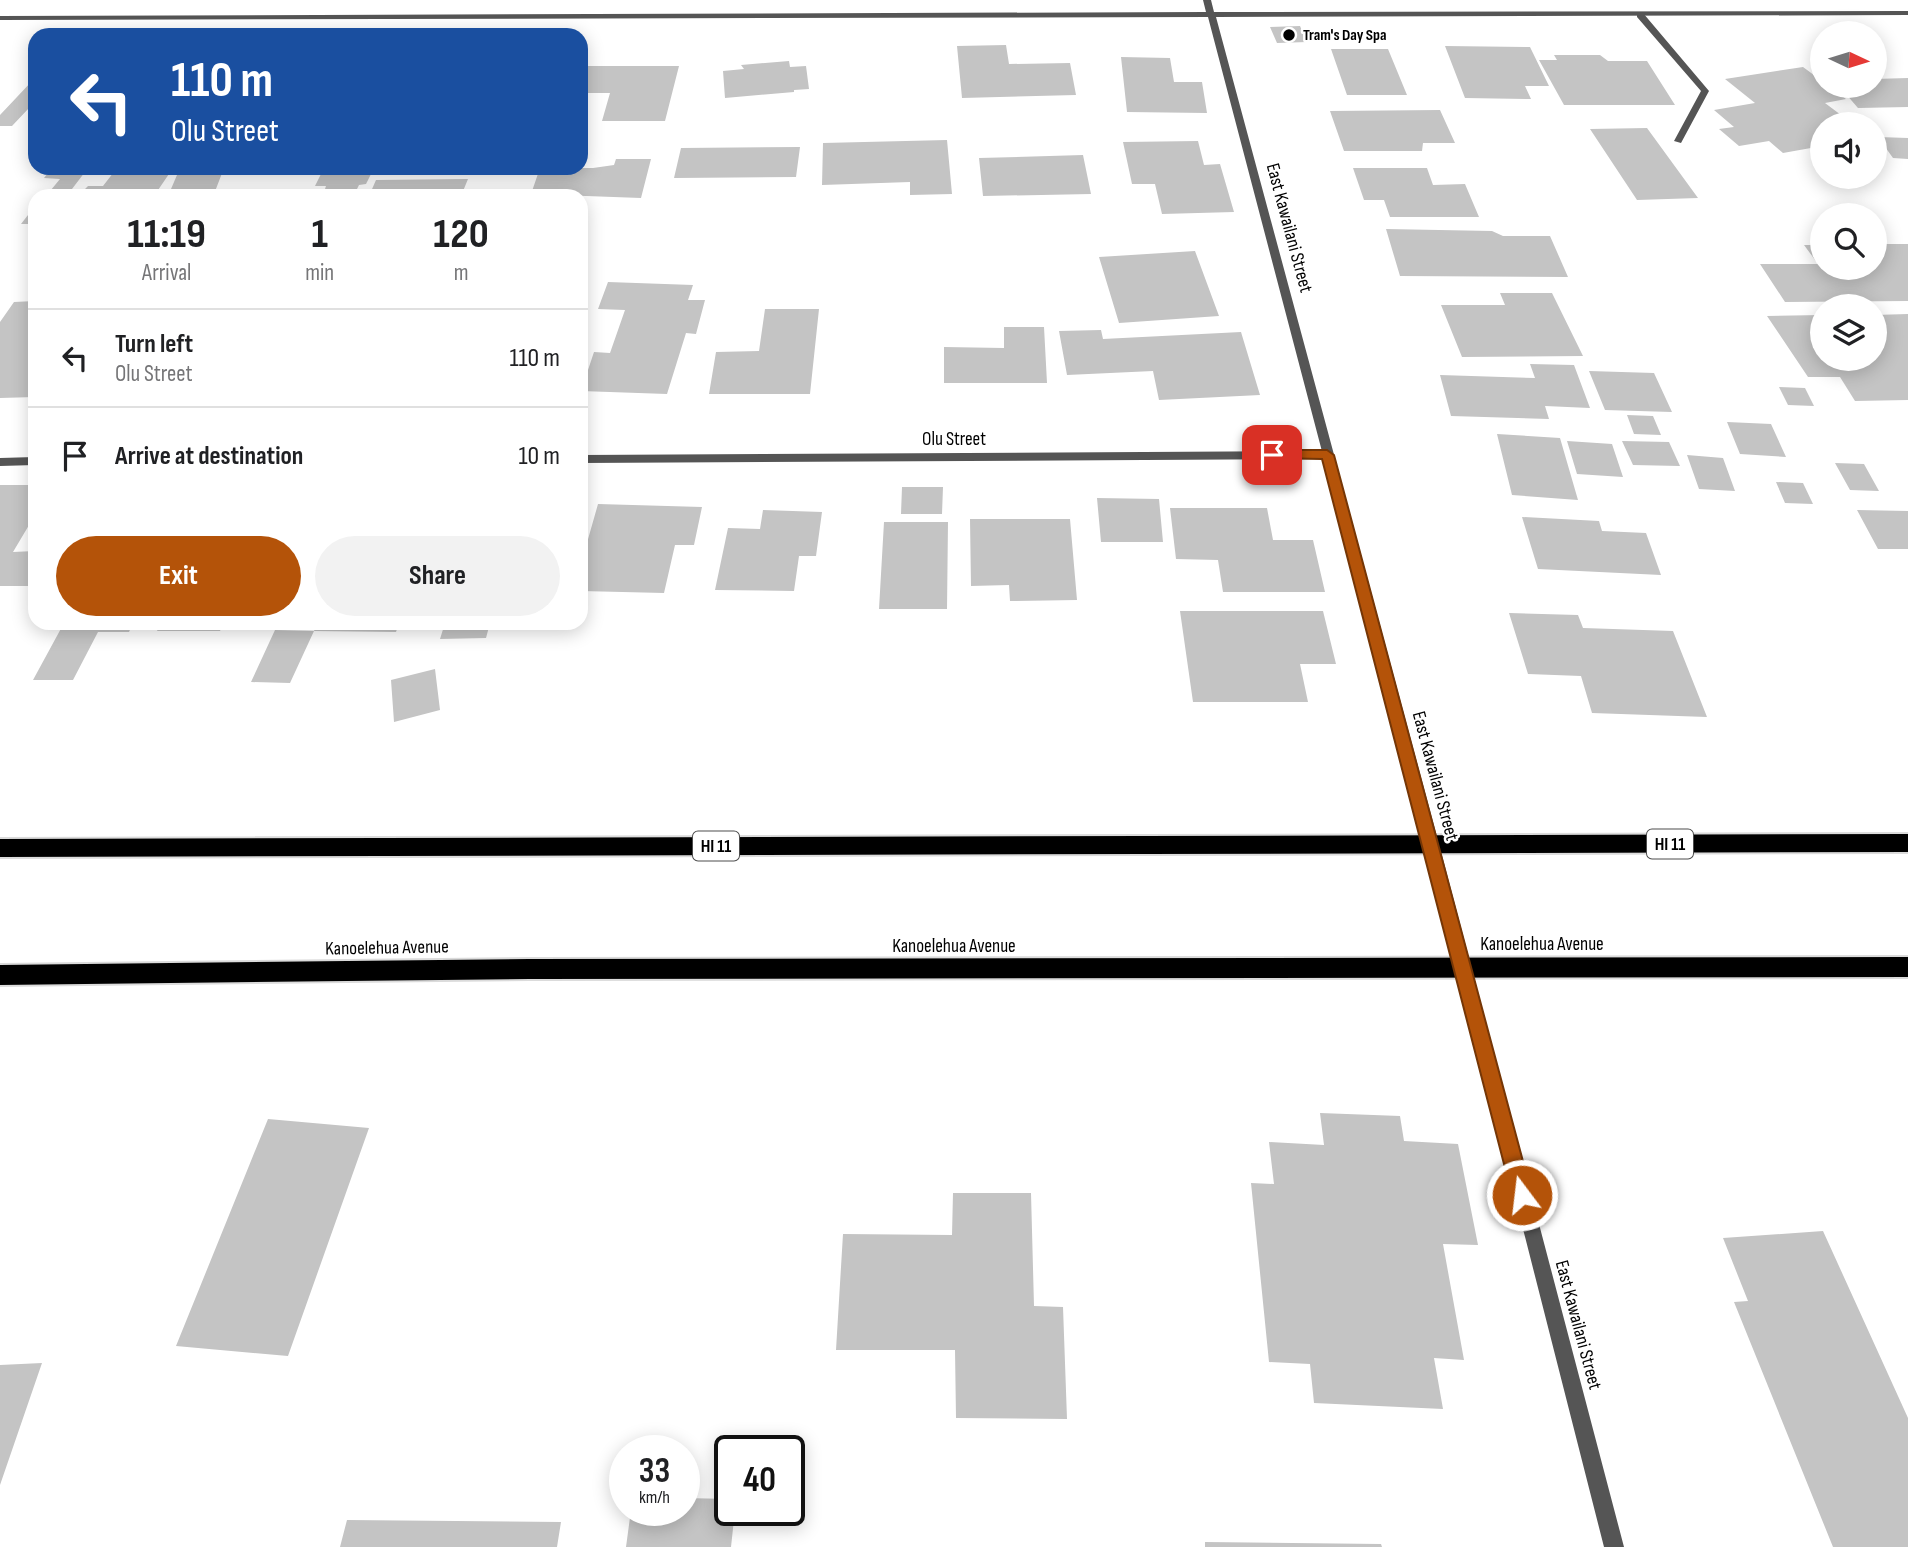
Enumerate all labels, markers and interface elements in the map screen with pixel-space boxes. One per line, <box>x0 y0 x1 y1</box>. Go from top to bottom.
north arrow <box>1810 21 1886 98</box>
map controls <box>1810 21 1887 371</box>
place label: Tram's Day Spa <box>1303 26 1387 45</box>
marker: Tram's Day Spa <box>1281 27 1297 43</box>
text: 110 m <box>171 52 273 111</box>
icon: left <box>56 56 147 147</box>
text: Olu Street <box>171 112 279 151</box>
button: sound <box>1810 112 1887 189</box>
street label: East Kawailani Street <box>1261 161 1317 295</box>
button: search <box>1810 203 1887 280</box>
text: 11:19 <box>127 209 206 260</box>
text: 1 <box>311 209 328 260</box>
text: 120 <box>433 209 489 260</box>
text: Arrival <box>142 259 191 287</box>
text: min <box>305 259 334 287</box>
text: m <box>454 259 468 287</box>
button: layers <box>1810 294 1887 371</box>
text: Turn left <box>115 329 193 360</box>
icon: left <box>56 339 94 377</box>
text: 110 m <box>509 343 560 374</box>
text: Olu Street <box>115 360 192 388</box>
pin <box>1242 425 1302 485</box>
street label: Olu Street <box>922 428 986 451</box>
icon: arrive <box>1253 436 1291 474</box>
icon: arrive <box>56 437 94 475</box>
text: Arrive at destination <box>115 441 303 472</box>
text: 10 m <box>518 441 560 472</box>
button: Exit <box>56 536 301 616</box>
button: Share <box>315 536 560 616</box>
street label: East Kawailani Street <box>1407 709 1463 843</box>
road number: HI 11 <box>1647 830 1693 858</box>
road number: HI 11 <box>693 832 739 860</box>
street label: Kanoelehua Avenue <box>1480 933 1604 956</box>
street label: Kanoelehua Avenue <box>325 935 449 961</box>
street label: Kanoelehua Avenue <box>892 935 1016 958</box>
position arrow <box>1485 1158 1559 1232</box>
street label: East Kawailani Street <box>1550 1258 1606 1392</box>
speed limit sign: 40 <box>714 1435 805 1526</box>
text: 33 <box>639 1450 670 1493</box>
text: km/h <box>639 1487 670 1508</box>

